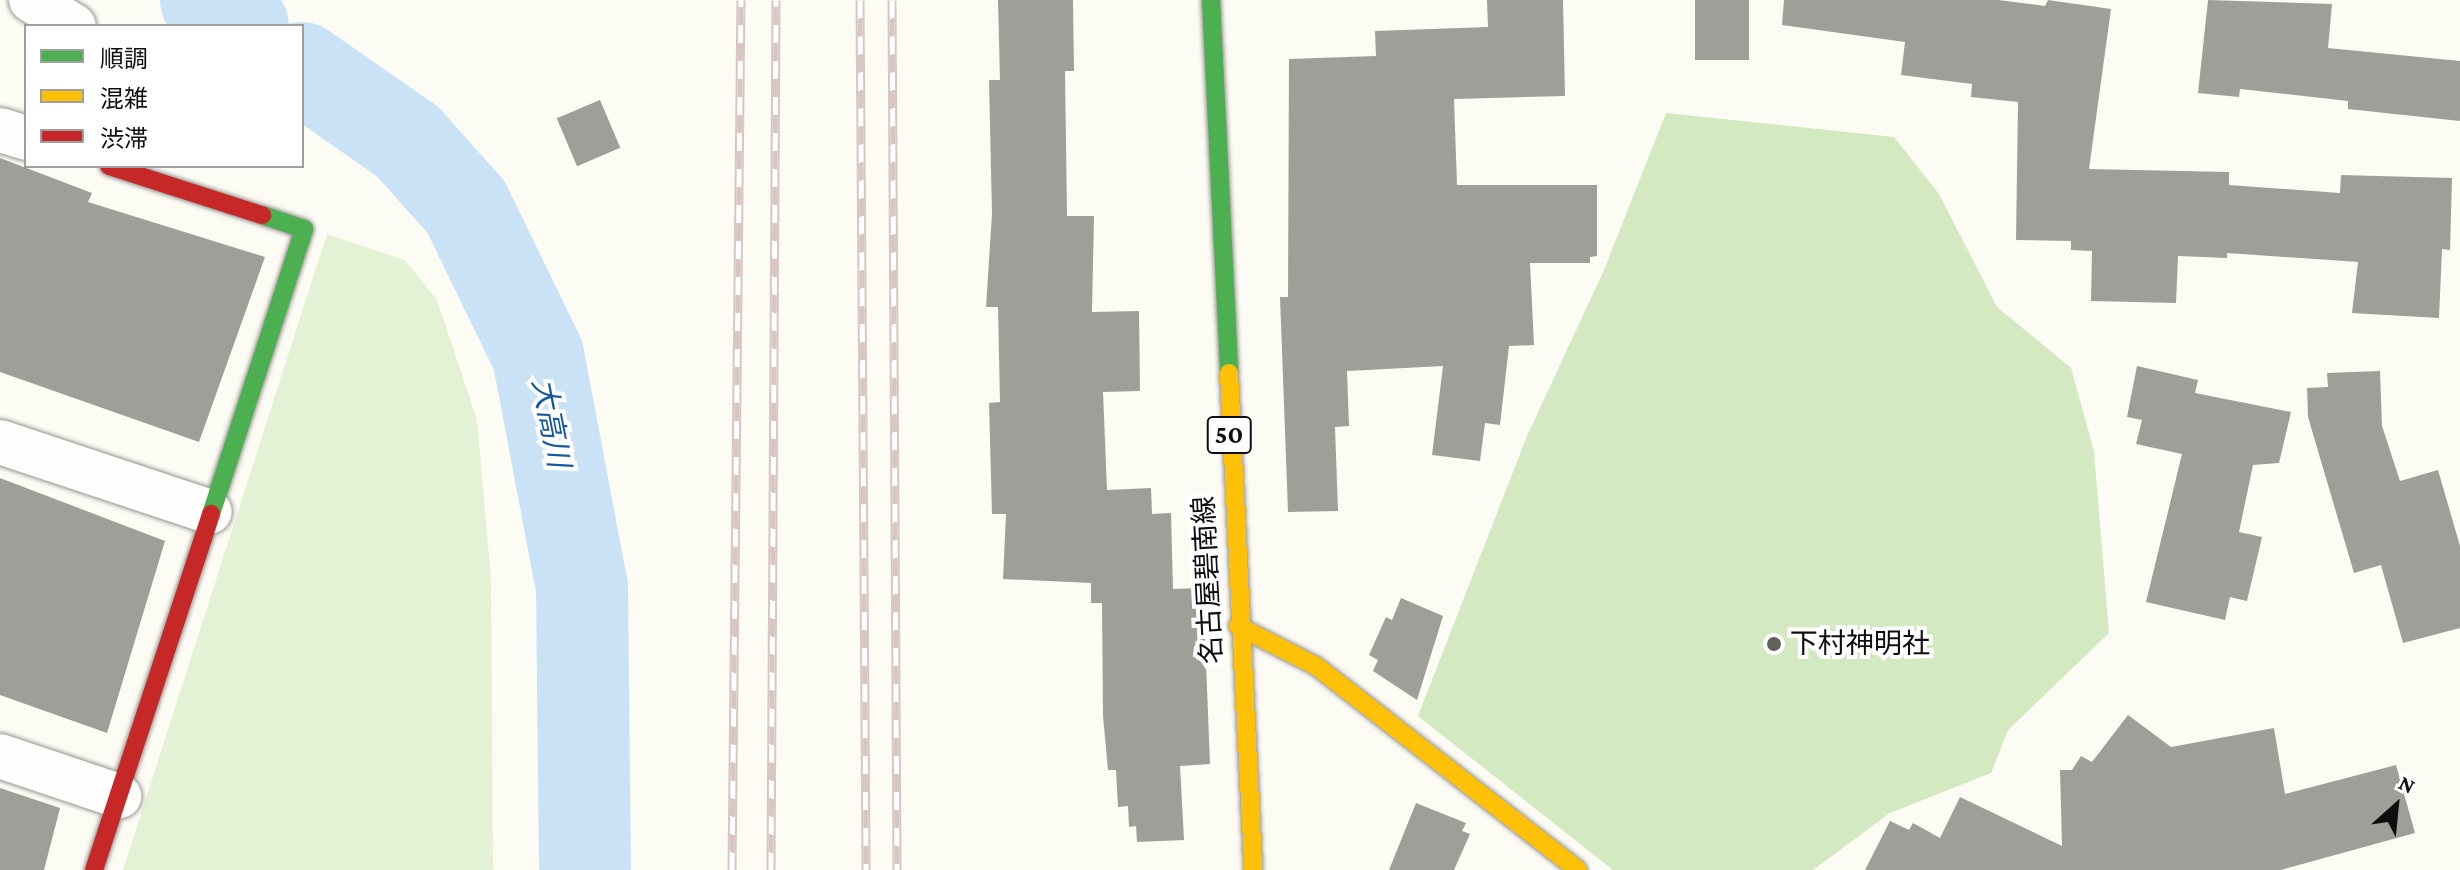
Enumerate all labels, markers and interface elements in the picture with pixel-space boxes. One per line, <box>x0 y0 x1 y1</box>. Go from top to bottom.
legend <box>24 24 304 168</box>
text: 順調 <box>100 45 148 72</box>
text: 混雑 <box>100 85 148 112</box>
text: 渋滞 <box>100 125 148 152</box>
water label: 大高川 <box>525 375 577 471</box>
road number: 50 <box>1205 413 1253 457</box>
street label: 名古屋碧南線 <box>1187 495 1229 665</box>
place label: 下村神明社 <box>1790 627 1930 661</box>
marker: 下村神明社 <box>1765 635 1783 653</box>
north arrow <box>2356 766 2436 846</box>
text: N <box>2395 770 2419 799</box>

